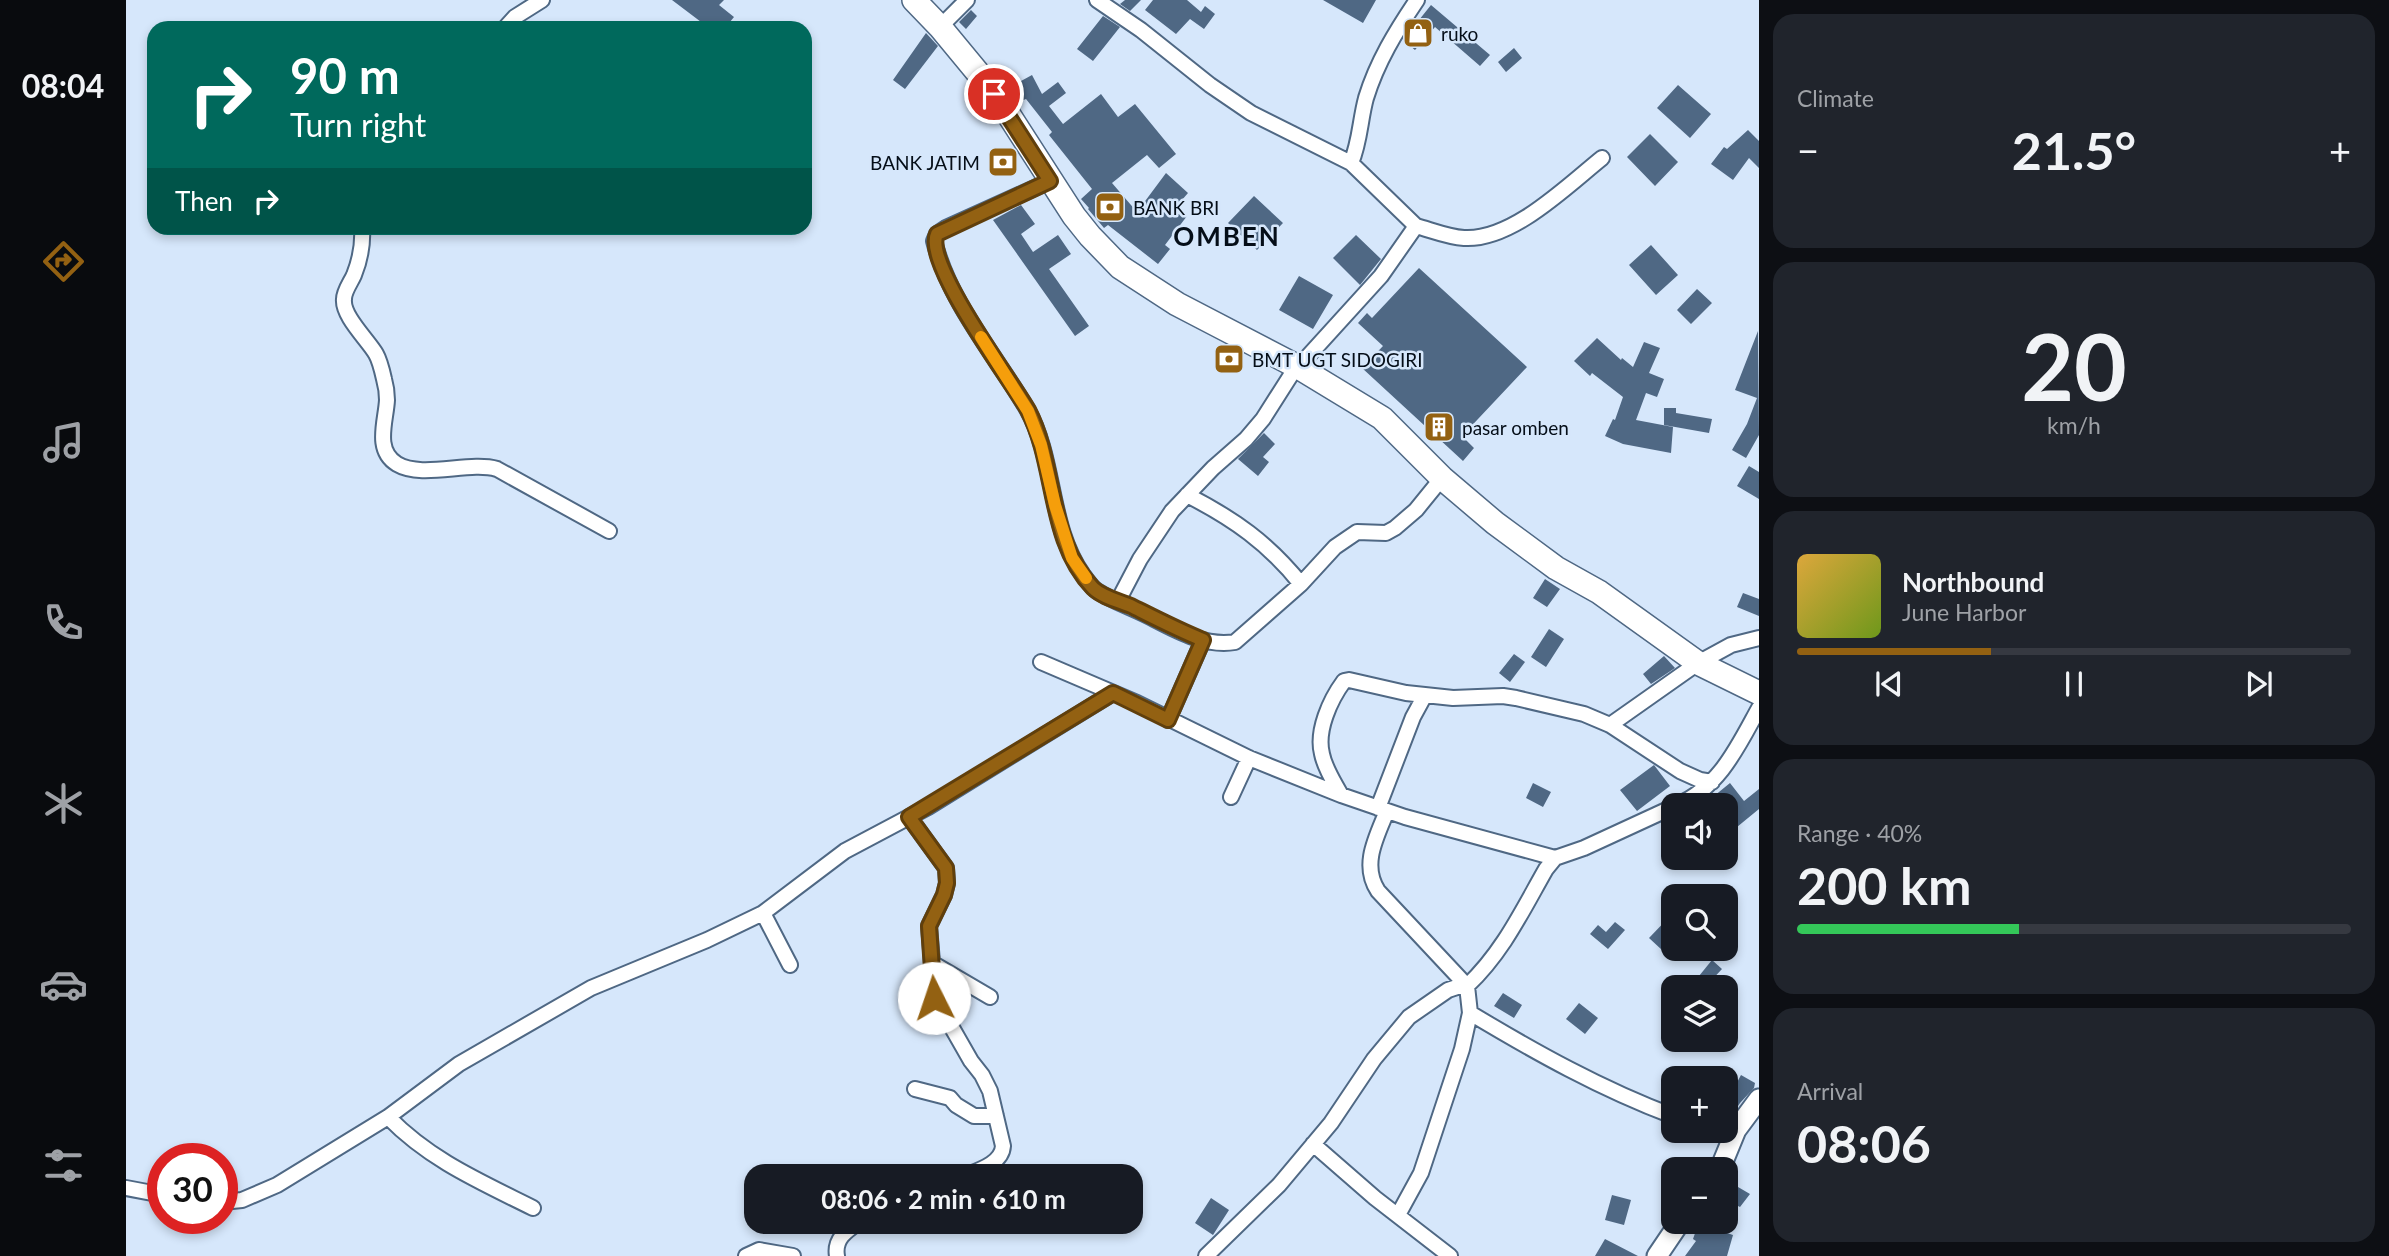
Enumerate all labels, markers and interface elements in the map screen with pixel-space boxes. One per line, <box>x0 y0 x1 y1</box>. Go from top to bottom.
shop icon: ruko <box>1401 16 1435 50</box>
place label: ruko <box>1441 22 1478 45</box>
text: 90 m <box>290 46 400 104</box>
icon: right <box>175 49 266 140</box>
pin <box>964 64 1024 124</box>
text: 08:04 <box>22 66 104 105</box>
icon: arrive <box>975 75 1013 113</box>
text: Climate <box>1797 84 1874 112</box>
text: Turn right <box>290 105 426 144</box>
text: 21.5° <box>2012 119 2136 181</box>
text: − <box>1797 127 1819 173</box>
text: + <box>2329 127 2351 173</box>
bank icon: BANK JATIM <box>986 145 1020 179</box>
place label: BANK JATIM <box>870 151 980 174</box>
icon: right <box>247 182 285 220</box>
text: Then <box>175 185 233 217</box>
bank icon: BANK BRI <box>1093 190 1127 224</box>
place label: BANK BRI <box>1133 196 1219 219</box>
district label: OMBEN <box>1173 220 1281 252</box>
icon: directions <box>39 237 88 286</box>
text: 20 <box>2021 311 2127 420</box>
bank icon: BMT UGT SIDOGIRI <box>1212 342 1246 376</box>
place label: BMT UGT SIDOGIRI <box>1252 348 1422 371</box>
building icon: pasar omben <box>1422 410 1456 444</box>
text: km/h <box>2047 411 2101 439</box>
place label: pasar omben <box>1462 416 1569 439</box>
icon: music <box>39 418 88 467</box>
text: Northbound <box>1902 566 2044 598</box>
icon: phone <box>39 598 88 647</box>
text: June Harbor <box>1902 598 2026 626</box>
icon: previous <box>1870 665 1908 703</box>
icon: pause <box>2055 665 2093 703</box>
icon: next <box>2240 665 2278 703</box>
icon: climate <box>39 779 88 828</box>
map controls <box>1661 793 1738 1234</box>
button: sound <box>1661 793 1738 870</box>
text: Range · 40% <box>1797 819 1922 847</box>
text: 200 km <box>1797 854 1971 916</box>
button: search <box>1661 884 1738 961</box>
icon: car <box>39 960 88 1009</box>
position arrow <box>897 961 971 1035</box>
button: layers <box>1661 975 1738 1052</box>
button: + <box>1661 1066 1738 1143</box>
text: Arrival <box>1797 1077 1863 1105</box>
text: 08:06 <box>1797 1112 1931 1174</box>
icon: filters <box>39 1141 88 1190</box>
speed limit sign: 30 <box>147 1143 238 1234</box>
button: − <box>1661 1157 1738 1234</box>
text: 08:06 · 2 min · 610 m <box>821 1183 1066 1215</box>

